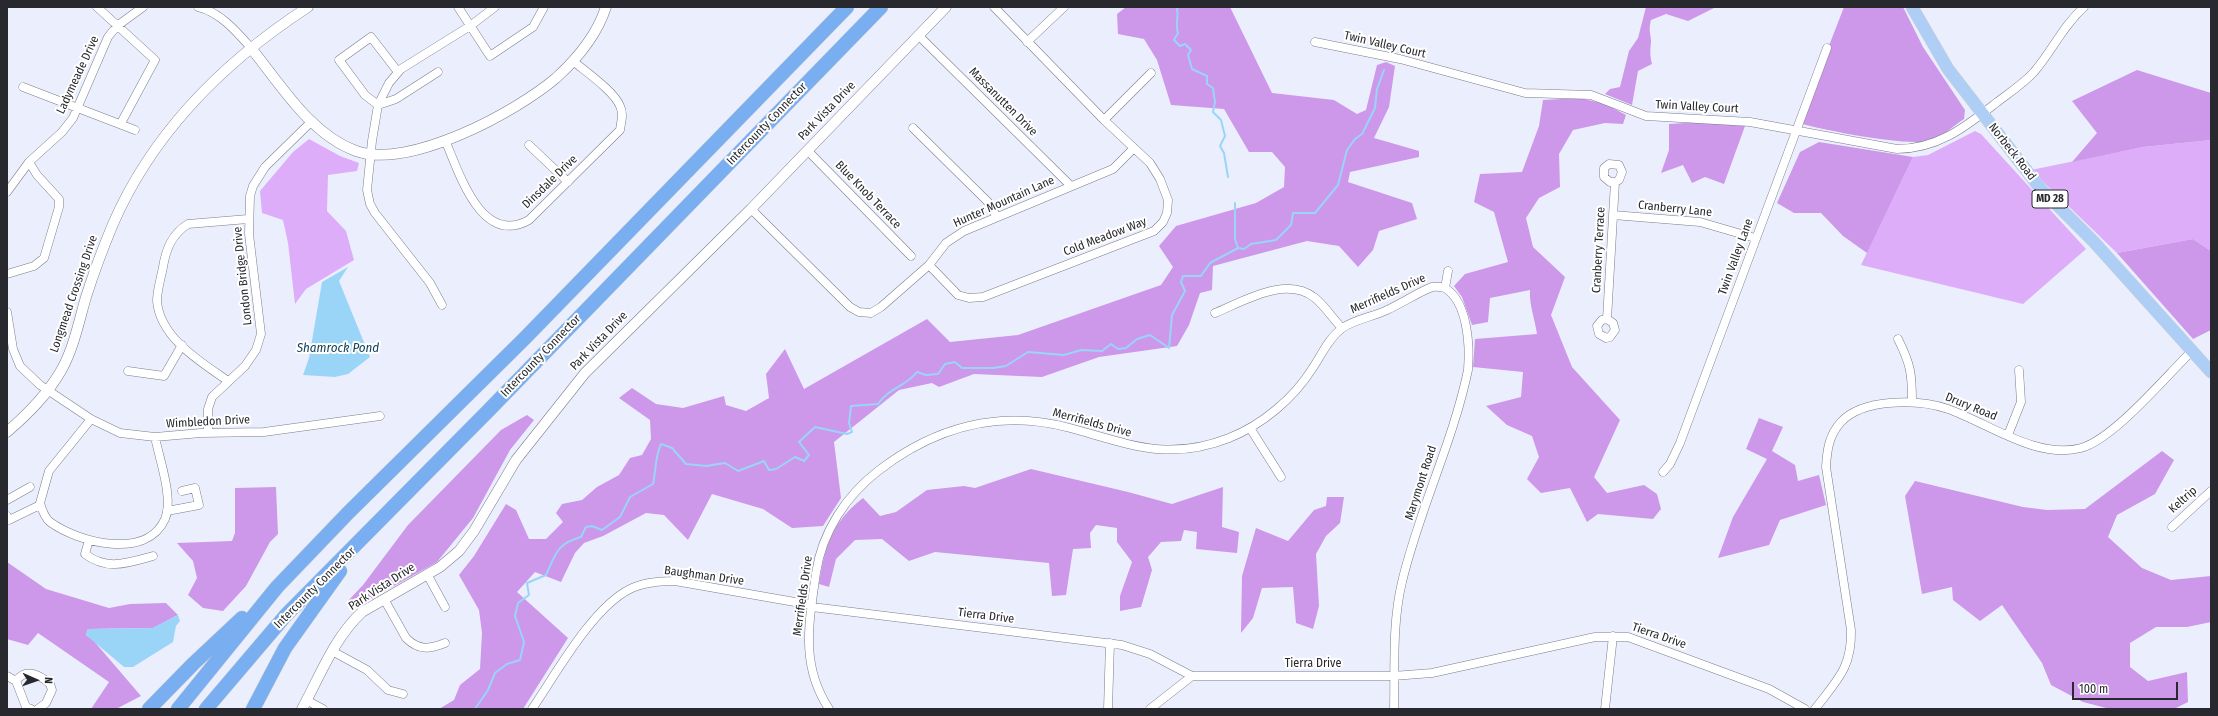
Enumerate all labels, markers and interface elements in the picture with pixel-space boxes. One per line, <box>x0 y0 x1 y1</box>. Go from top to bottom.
street label: Twin Valley Court <box>1343 29 1427 61</box>
street label: Ladymeade Drive <box>54 34 102 116</box>
street label: Massanutten Drive <box>966 65 1040 139</box>
street label: Park Vista Drive <box>795 79 859 143</box>
street label: Intercounty Connector <box>724 80 810 168</box>
street label: Twin Valley Court <box>1655 98 1739 116</box>
street label: Norbeck Road <box>1985 121 2039 183</box>
street label: Dinsdale Drive <box>519 152 581 212</box>
street label: Blue Knob Terrace <box>832 158 904 232</box>
street label: Hunter Mountain Lane <box>951 173 1057 231</box>
road number: MD 28 <box>2032 190 2068 208</box>
street label: Cranberry Lane <box>1637 198 1713 220</box>
street label: Cranberry Terrace <box>1590 207 1608 293</box>
street label: Cold Meadow Way <box>1061 215 1149 259</box>
street label: Twin Valley Lane <box>1716 217 1756 297</box>
street label: London Bridge Drive <box>231 226 255 326</box>
street label: Longmead Crossing Drive <box>47 234 101 354</box>
street label: Merrifields Drive <box>1348 271 1428 317</box>
street label: Park Vista Drive <box>567 309 631 373</box>
street label: Intercounty Connector <box>498 312 584 400</box>
water label: Shamrock Pond <box>297 340 379 356</box>
street label: Drury Road <box>1943 390 1999 424</box>
street label: Merrifields Drive <box>1051 406 1133 440</box>
street label: Wimbledon Drive <box>166 413 250 431</box>
street label: Marymont Road <box>1402 444 1440 522</box>
street label: Keltrip <box>2166 484 2200 516</box>
street label: Intercounty Connector <box>271 544 359 632</box>
street label: Merrifields Drive <box>790 555 816 637</box>
street label: Park Vista Drive <box>346 560 418 614</box>
street label: Baughman Drive <box>663 563 745 589</box>
street label: Tierra Drive <box>957 605 1015 627</box>
street label: Tierra Drive <box>1630 620 1688 652</box>
street label: Tierra Drive <box>1285 657 1341 671</box>
north arrow <box>16 660 56 700</box>
scale bar <box>2074 674 2180 700</box>
text: N <box>42 677 55 684</box>
text: 100 m <box>2079 682 2108 696</box>

